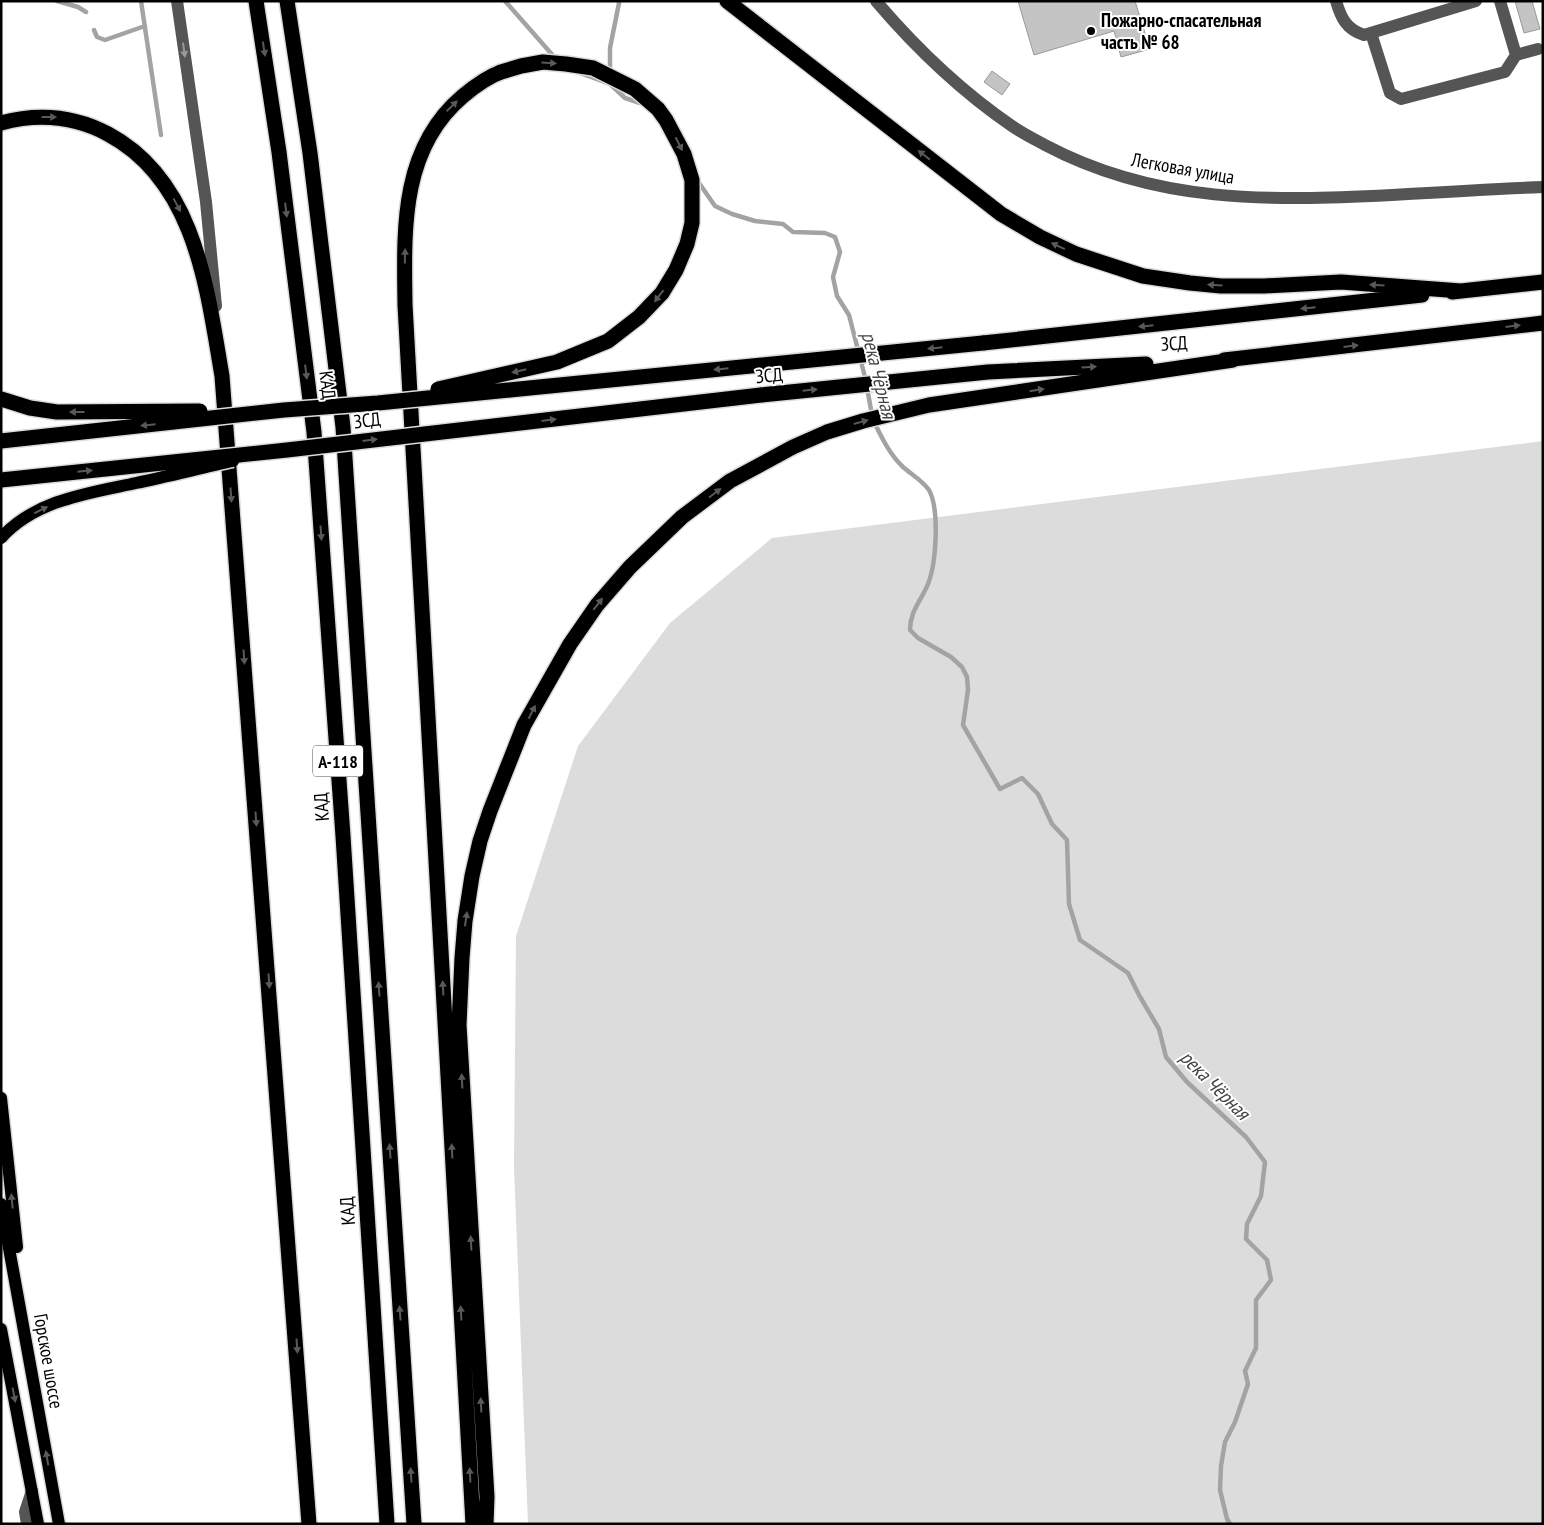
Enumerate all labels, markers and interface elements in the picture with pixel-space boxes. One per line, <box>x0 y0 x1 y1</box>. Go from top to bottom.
place label: Пожарно-спасательная часть № 68 <box>1101 8 1261 54</box>
marker: Пожарно-спасательная часть № 68 <box>1085 25 1097 37</box>
one-way arrow <box>180 42 188 58</box>
one-way arrow <box>260 42 268 58</box>
one-way arrow <box>541 59 557 67</box>
one-way arrow <box>446 100 458 112</box>
one-way arrow <box>42 113 58 121</box>
one-way arrow <box>675 136 683 151</box>
street label: Легковая улица <box>1129 147 1236 189</box>
one-way arrow <box>918 149 931 160</box>
one-way arrow <box>173 198 181 212</box>
one-way arrow <box>283 203 291 219</box>
one-way arrow <box>1051 242 1065 250</box>
one-way arrow <box>401 248 409 264</box>
one-way arrow <box>1207 281 1223 289</box>
one-way arrow <box>1369 281 1385 289</box>
one-way arrow <box>654 289 665 302</box>
one-way arrow <box>1300 304 1316 312</box>
one-way arrow <box>1138 322 1154 330</box>
one-way arrow <box>1505 322 1521 330</box>
water label: река Чёрная <box>856 329 903 423</box>
street label: ЗСД <box>1160 330 1188 356</box>
one-way arrow <box>1344 342 1360 350</box>
one-way arrow <box>926 344 942 352</box>
street label: ЗСД <box>754 362 784 388</box>
one-way arrow <box>1081 363 1097 371</box>
one-way arrow <box>302 364 310 380</box>
one-way arrow <box>713 365 729 373</box>
one-way arrow <box>511 367 527 375</box>
street label: КАД <box>314 369 342 401</box>
one-way arrow <box>1029 385 1045 393</box>
one-way arrow <box>802 386 818 394</box>
street label: ЗСД <box>352 406 382 434</box>
one-way arrow <box>69 408 85 416</box>
one-way arrow <box>541 416 557 424</box>
one-way arrow <box>853 418 868 426</box>
one-way arrow <box>140 421 156 429</box>
one-way arrow <box>362 436 378 444</box>
one-way arrow <box>77 467 93 475</box>
one-way arrow <box>228 487 236 503</box>
one-way arrow <box>708 488 722 498</box>
one-way arrow <box>34 506 48 514</box>
one-way arrow <box>318 526 326 542</box>
one-way arrow <box>592 598 603 611</box>
one-way arrow <box>240 649 248 665</box>
one-way arrow <box>528 704 536 719</box>
road number: А-118 <box>313 746 363 776</box>
street label: КАД <box>308 792 334 822</box>
one-way arrow <box>253 811 261 827</box>
one-way arrow <box>462 910 470 926</box>
one-way arrow <box>265 973 273 989</box>
one-way arrow <box>375 980 383 996</box>
one-way arrow <box>439 980 447 996</box>
water label: река Чёрная <box>1175 1045 1257 1127</box>
one-way arrow <box>457 1073 465 1089</box>
one-way arrow <box>448 1142 456 1158</box>
one-way arrow <box>386 1143 394 1159</box>
one-way arrow <box>8 1193 16 1209</box>
street label: КАД <box>334 1196 360 1226</box>
one-way arrow <box>467 1235 475 1251</box>
one-way arrow <box>396 1305 404 1321</box>
one-way arrow <box>457 1305 465 1321</box>
street label: Горское шоссе <box>29 1312 69 1410</box>
one-way arrow <box>293 1338 301 1354</box>
one-way arrow <box>10 1387 18 1403</box>
one-way arrow <box>477 1397 485 1413</box>
one-way arrow <box>43 1450 51 1466</box>
one-way arrow <box>407 1467 415 1483</box>
one-way arrow <box>466 1467 474 1483</box>

